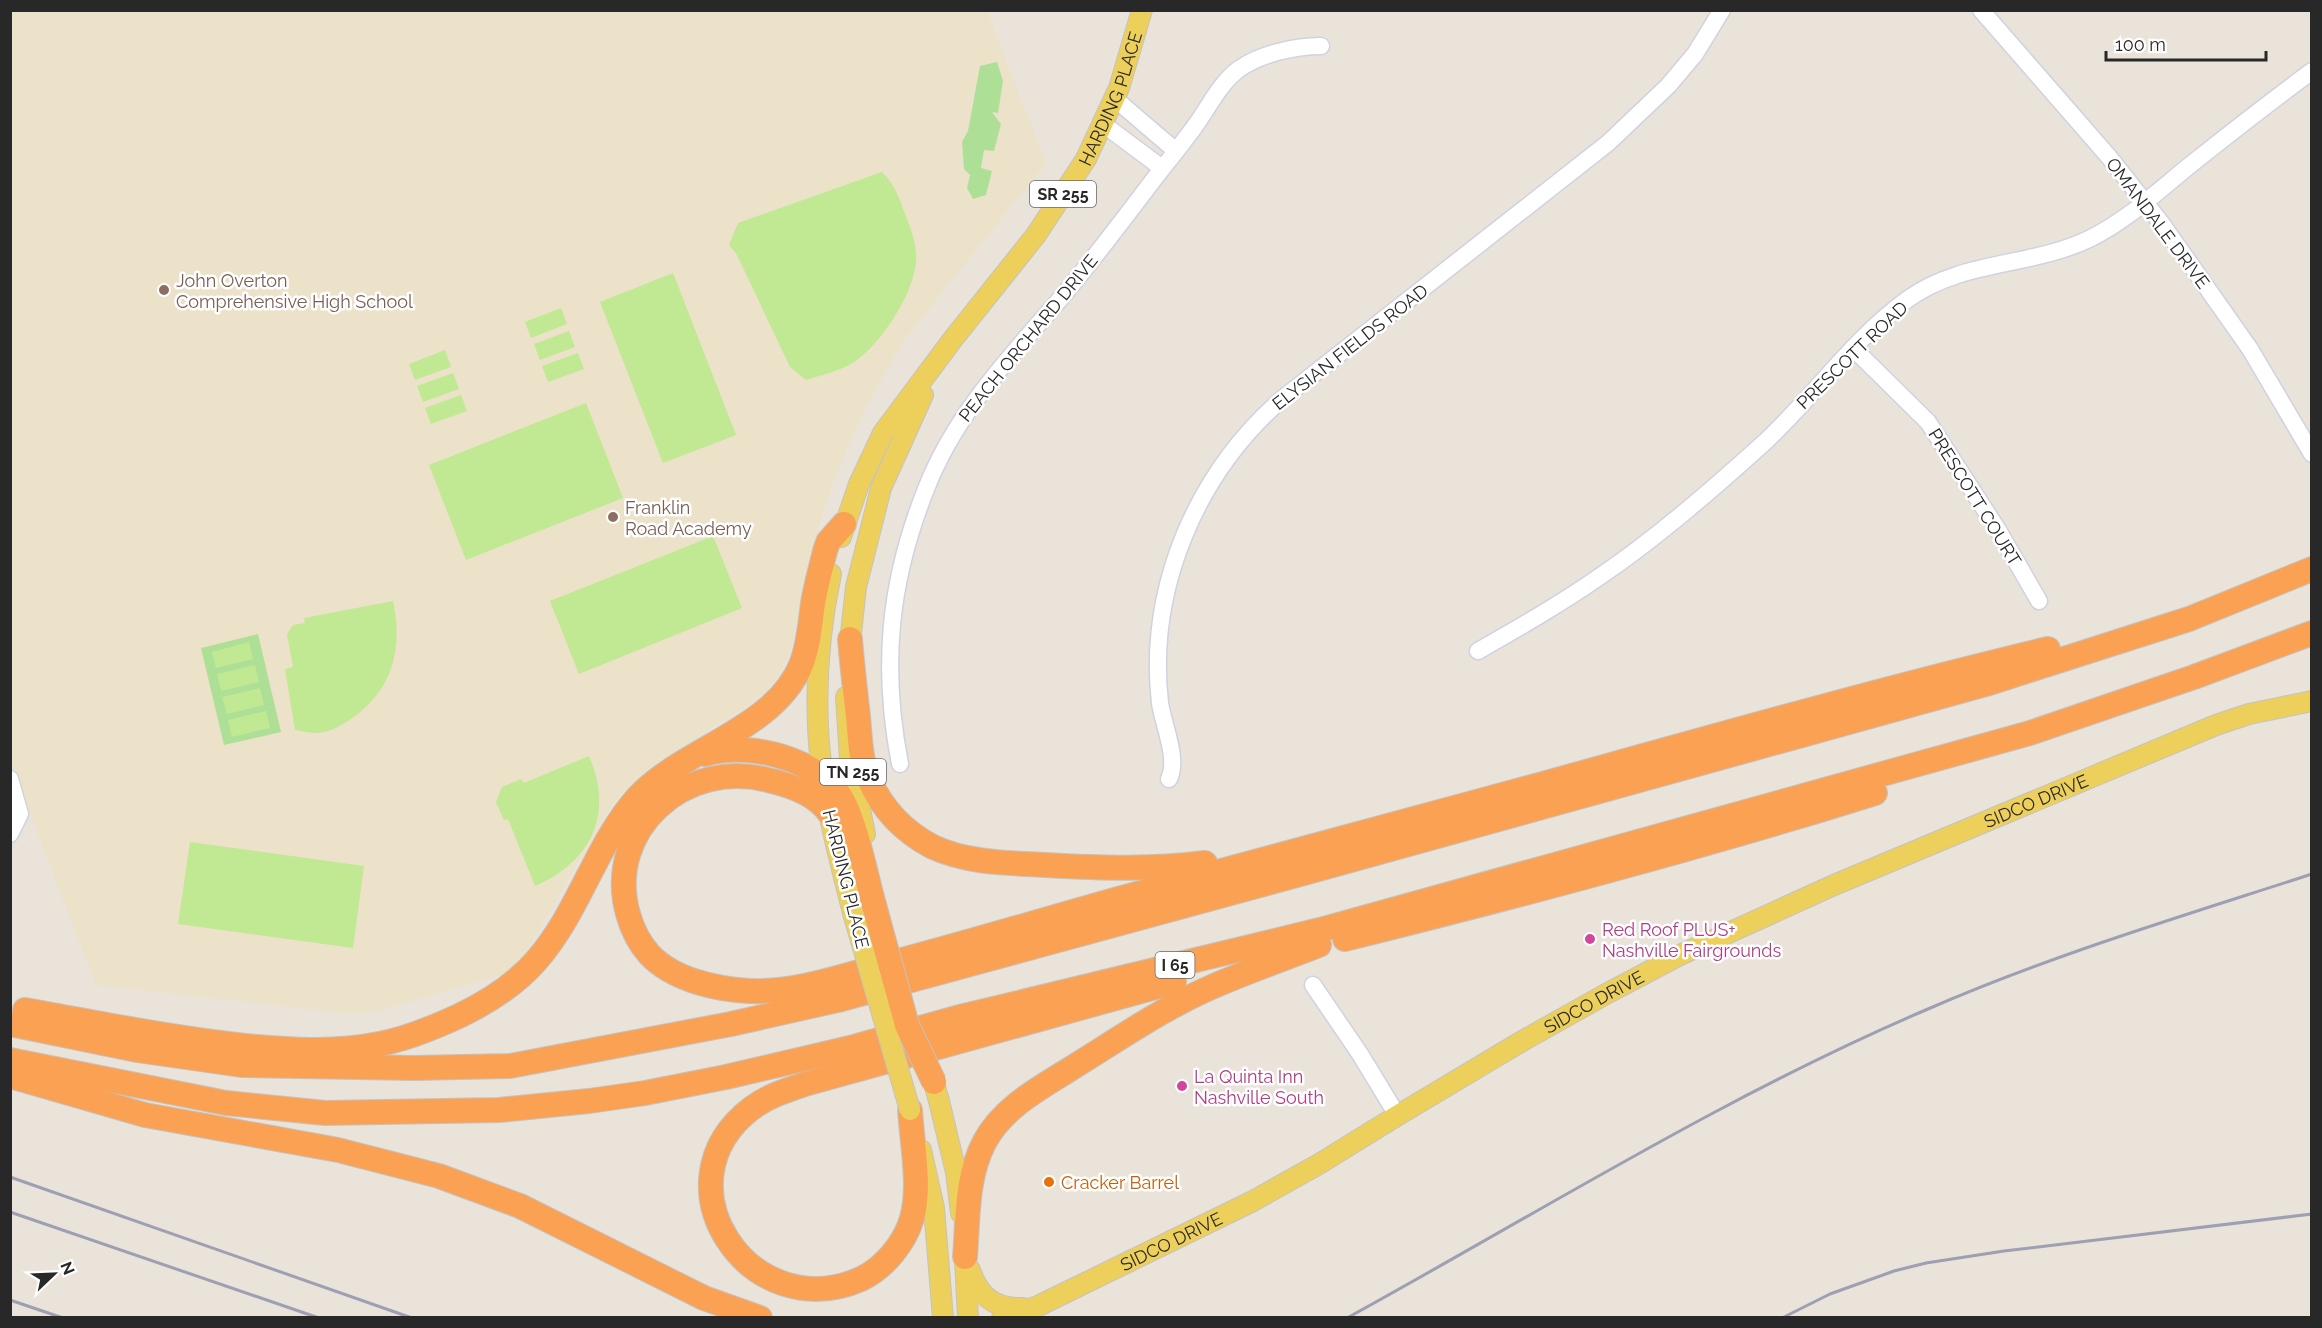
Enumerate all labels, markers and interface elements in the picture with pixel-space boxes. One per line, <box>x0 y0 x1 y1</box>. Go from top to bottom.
scale bar <box>2106 24 2266 62</box>
street label: HARDING PLACE <box>1074 29 1146 169</box>
text: 100 m <box>2115 34 2166 55</box>
street label: OMANDALE DRIVE <box>2102 153 2214 293</box>
road number: SR 255 <box>1030 181 1096 207</box>
street label: PEACH ORCHARD DRIVE <box>954 250 1102 426</box>
place label: John Overton Comprehensive High School <box>176 270 413 312</box>
street label: ELYSIAN FIELDS ROAD <box>1268 280 1432 414</box>
marker: John Overton Comprehensive High School <box>157 283 171 297</box>
street label: PRESCOTT ROAD <box>1792 297 1912 413</box>
street label: PRESCOTT COURT <box>1924 424 2026 570</box>
place label: Franklin Road Academy <box>625 497 752 539</box>
marker: Franklin Road Academy <box>606 510 620 524</box>
road number: TN 255 <box>820 759 886 785</box>
street label: SIDCO DRIVE <box>1980 769 2091 832</box>
street label: HARDING PLACE <box>819 807 873 951</box>
place label: Red Roof PLUS+ Nashville Fairgrounds <box>1602 919 1782 961</box>
marker: Red Roof PLUS+ Nashville Fairgrounds <box>1583 932 1597 946</box>
road number: I 65 <box>1156 952 1194 978</box>
street label: SIDCO DRIVE <box>1540 966 1647 1037</box>
place label: La Quinta Inn Nashville South <box>1194 1066 1324 1108</box>
marker: La Quinta Inn Nashville South <box>1175 1079 1189 1093</box>
place label: Cracker Barrel <box>1061 1172 1179 1193</box>
marker: Cracker Barrel <box>1042 1175 1056 1189</box>
street label: SIDCO DRIVE <box>1117 1207 1226 1275</box>
north arrow <box>24 1244 84 1304</box>
text: N <box>56 1259 78 1278</box>

